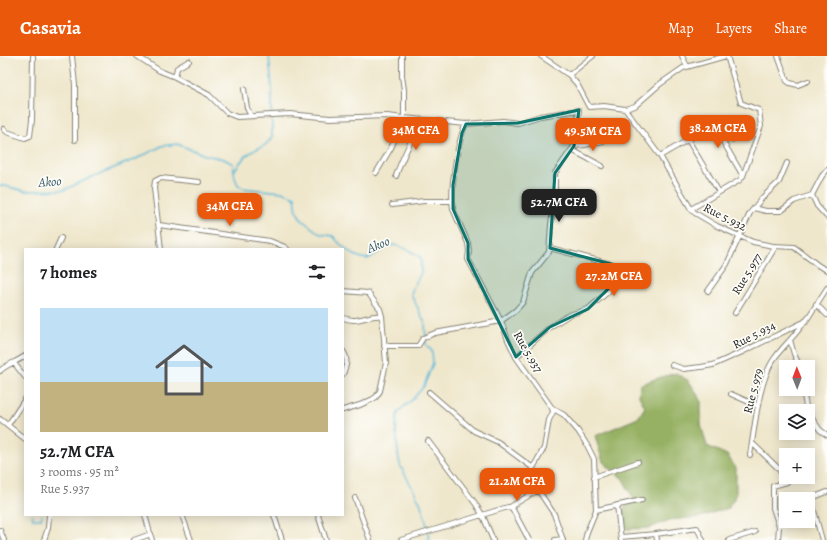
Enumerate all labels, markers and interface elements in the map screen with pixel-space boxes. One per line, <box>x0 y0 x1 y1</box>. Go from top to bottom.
text: Casavia <box>20 15 81 41</box>
text: Map <box>668 19 694 38</box>
text: Layers <box>716 19 752 38</box>
text: Share <box>774 19 807 38</box>
pin: 38.2M CFA <box>672 115 764 149</box>
pin: 34M CFA <box>379 117 453 151</box>
pin: 49.5M CFA <box>547 118 639 152</box>
text: 38.2M CFA <box>689 119 747 136</box>
text: 34M CFA <box>392 121 440 138</box>
text: 49.5M CFA <box>564 122 622 139</box>
water label: Akoo <box>37 172 62 191</box>
pin: 52.7M CFA <box>513 189 605 223</box>
pin: 34M CFA <box>193 193 267 227</box>
text: 52.7M CFA <box>531 193 587 210</box>
text: 34M CFA <box>206 197 254 214</box>
street label: Rue 5.932 <box>701 199 749 235</box>
water label: Akoo <box>363 232 392 257</box>
street label: Rue 5.977 <box>728 250 766 298</box>
text: 7 homes <box>40 261 97 284</box>
icon: filters <box>306 261 328 283</box>
pin: 27.2M CFA <box>568 263 660 297</box>
text: 27.2M CFA <box>585 267 643 284</box>
street label: Rue 5.934 <box>730 317 779 353</box>
street label: Rue 5.937 <box>510 328 547 377</box>
icon: home <box>148 334 220 406</box>
north arrow <box>779 360 815 396</box>
map controls <box>779 360 815 528</box>
street label: Rue 5.979 <box>739 367 767 415</box>
button: layers <box>779 404 815 440</box>
text: 52.7M CFA <box>40 440 114 463</box>
button: + <box>779 448 815 484</box>
text: 3 rooms · 95 m² <box>40 463 119 480</box>
pin: 21.2M CFA <box>471 468 563 502</box>
text: 21.2M CFA <box>489 472 545 489</box>
text: Rue 5.937 <box>40 480 89 497</box>
button: − <box>779 492 815 528</box>

